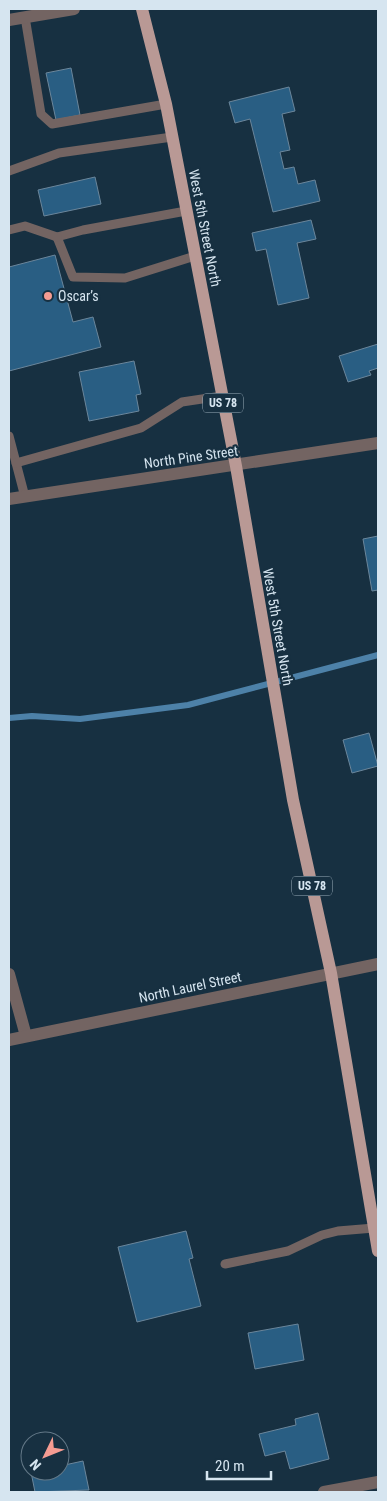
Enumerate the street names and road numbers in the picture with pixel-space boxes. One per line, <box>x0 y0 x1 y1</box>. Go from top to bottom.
street label: West 5th Street North <box>186 168 224 288</box>
road number: US 78 <box>203 393 243 412</box>
street label: North Pine Street <box>143 442 239 472</box>
street label: West 5th Street North <box>260 567 296 687</box>
road number: US 78 <box>292 876 332 896</box>
street label: North Laurel Street <box>137 968 243 1006</box>

